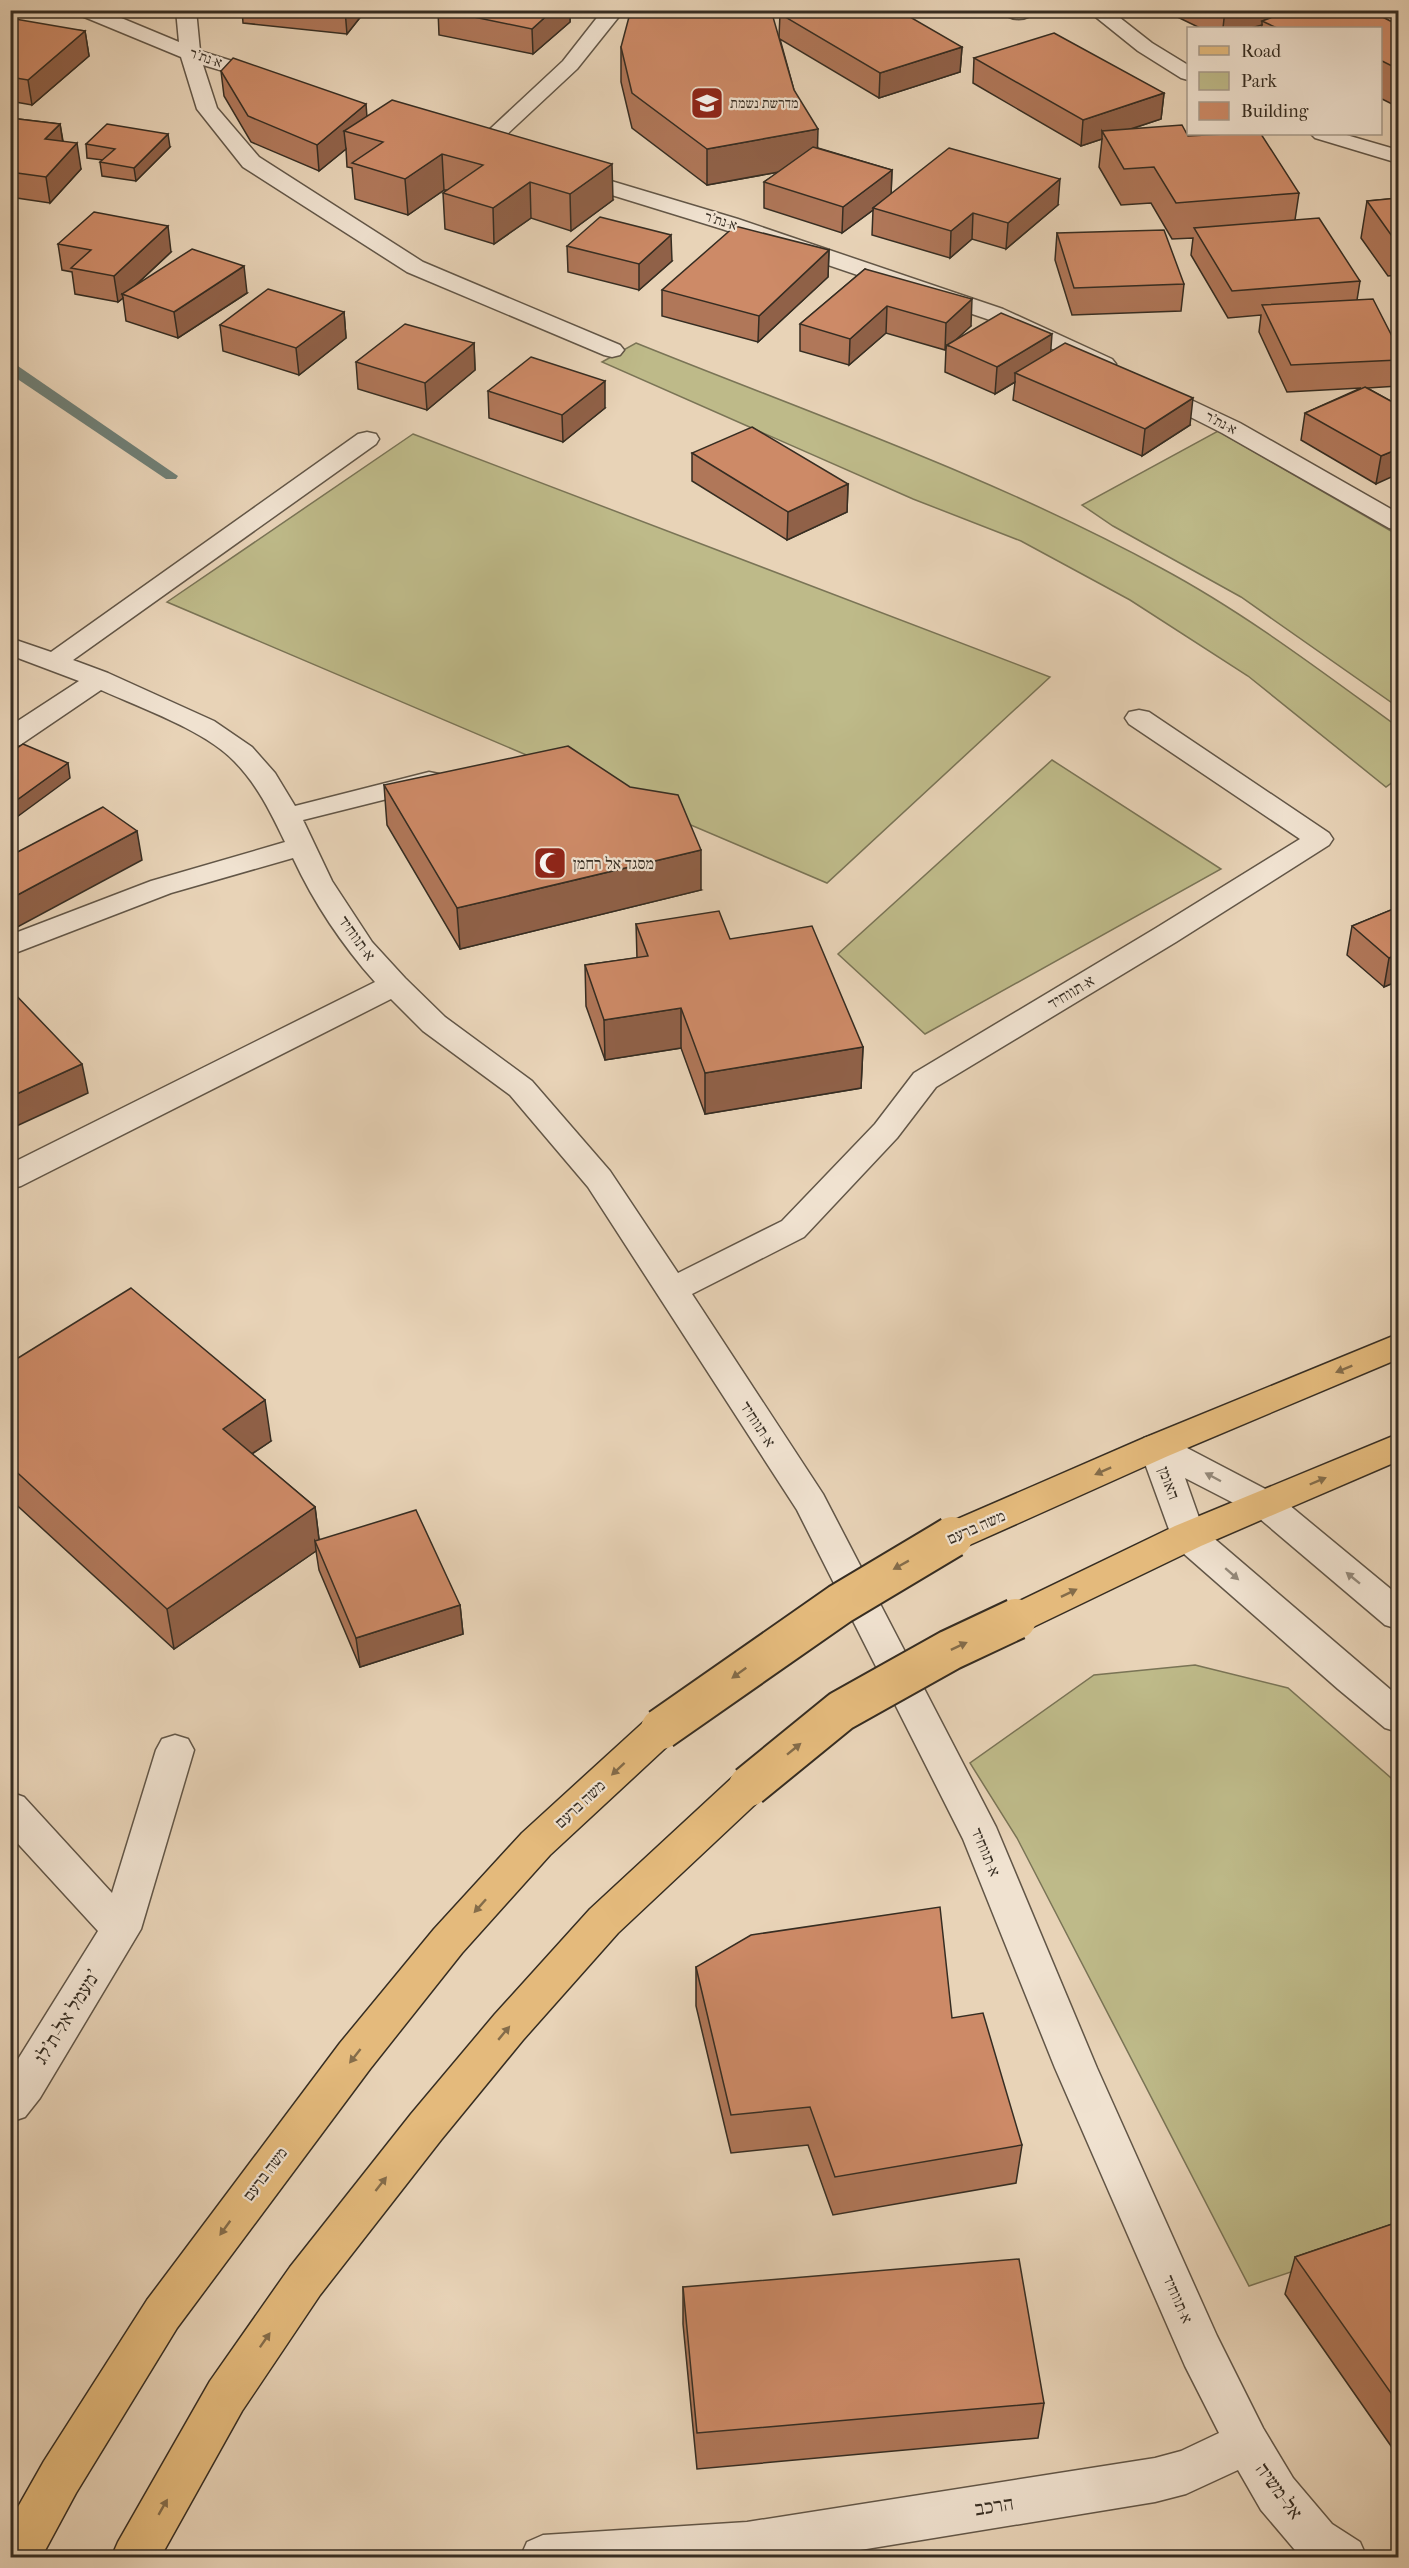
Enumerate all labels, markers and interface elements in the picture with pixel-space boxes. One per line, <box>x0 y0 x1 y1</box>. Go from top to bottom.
legend <box>1187 27 1382 135</box>
text: Road <box>1241 41 1281 62</box>
street label: א-נת'ר <box>188 45 224 71</box>
text: Park <box>1241 71 1278 92</box>
school or university icon: מדרשת נשמת <box>689 85 725 121</box>
place label: מדרשת נשמת <box>730 95 799 112</box>
text: Building <box>1241 101 1309 122</box>
street label: א-נת'ר <box>703 208 739 234</box>
street label: א-נת'ר <box>1202 408 1240 438</box>
mosque icon: מסגד אל רחמן <box>532 845 568 881</box>
place label: מסגד אל רחמן <box>573 854 654 873</box>
street label: א-תווחיד <box>334 912 380 964</box>
street label: א-תווחיד <box>1044 971 1098 1013</box>
one-way arrow <box>1335 1364 1353 1374</box>
street label: א-תווחיד <box>736 1398 780 1450</box>
street label: האומן <box>1154 1464 1184 1502</box>
one-way arrow <box>1093 1466 1111 1476</box>
one-way arrow <box>1204 1472 1221 1482</box>
one-way arrow <box>1310 1476 1328 1486</box>
street label: משה ברעם <box>944 1506 1008 1548</box>
one-way arrow <box>892 1560 909 1570</box>
one-way arrow <box>1224 1567 1239 1580</box>
one-way arrow <box>1346 1572 1361 1585</box>
one-way arrow <box>1060 1589 1077 1598</box>
one-way arrow <box>950 1641 967 1650</box>
one-way arrow <box>731 1667 747 1679</box>
one-way arrow <box>786 1743 802 1756</box>
one-way arrow <box>611 1762 626 1775</box>
street label: משה ברעם <box>551 1776 609 1832</box>
street label: א-תווחיד <box>967 1825 1005 1879</box>
one-way arrow <box>474 1898 487 1913</box>
street label: מעמל אל-ת'לג' <box>29 1966 105 2068</box>
one-way arrow <box>497 2026 510 2041</box>
one-way arrow <box>349 2048 361 2063</box>
street label: משה ברעם <box>239 2144 291 2204</box>
one-way arrow <box>375 2177 387 2192</box>
one-way arrow <box>219 2220 231 2236</box>
street label: א-תווחיד <box>1159 2272 1197 2326</box>
one-way arrow <box>259 2333 271 2349</box>
street label: אל-משיה <box>1251 2458 1307 2524</box>
street label: הרכב <box>973 2492 1015 2520</box>
one-way arrow <box>158 2498 168 2515</box>

